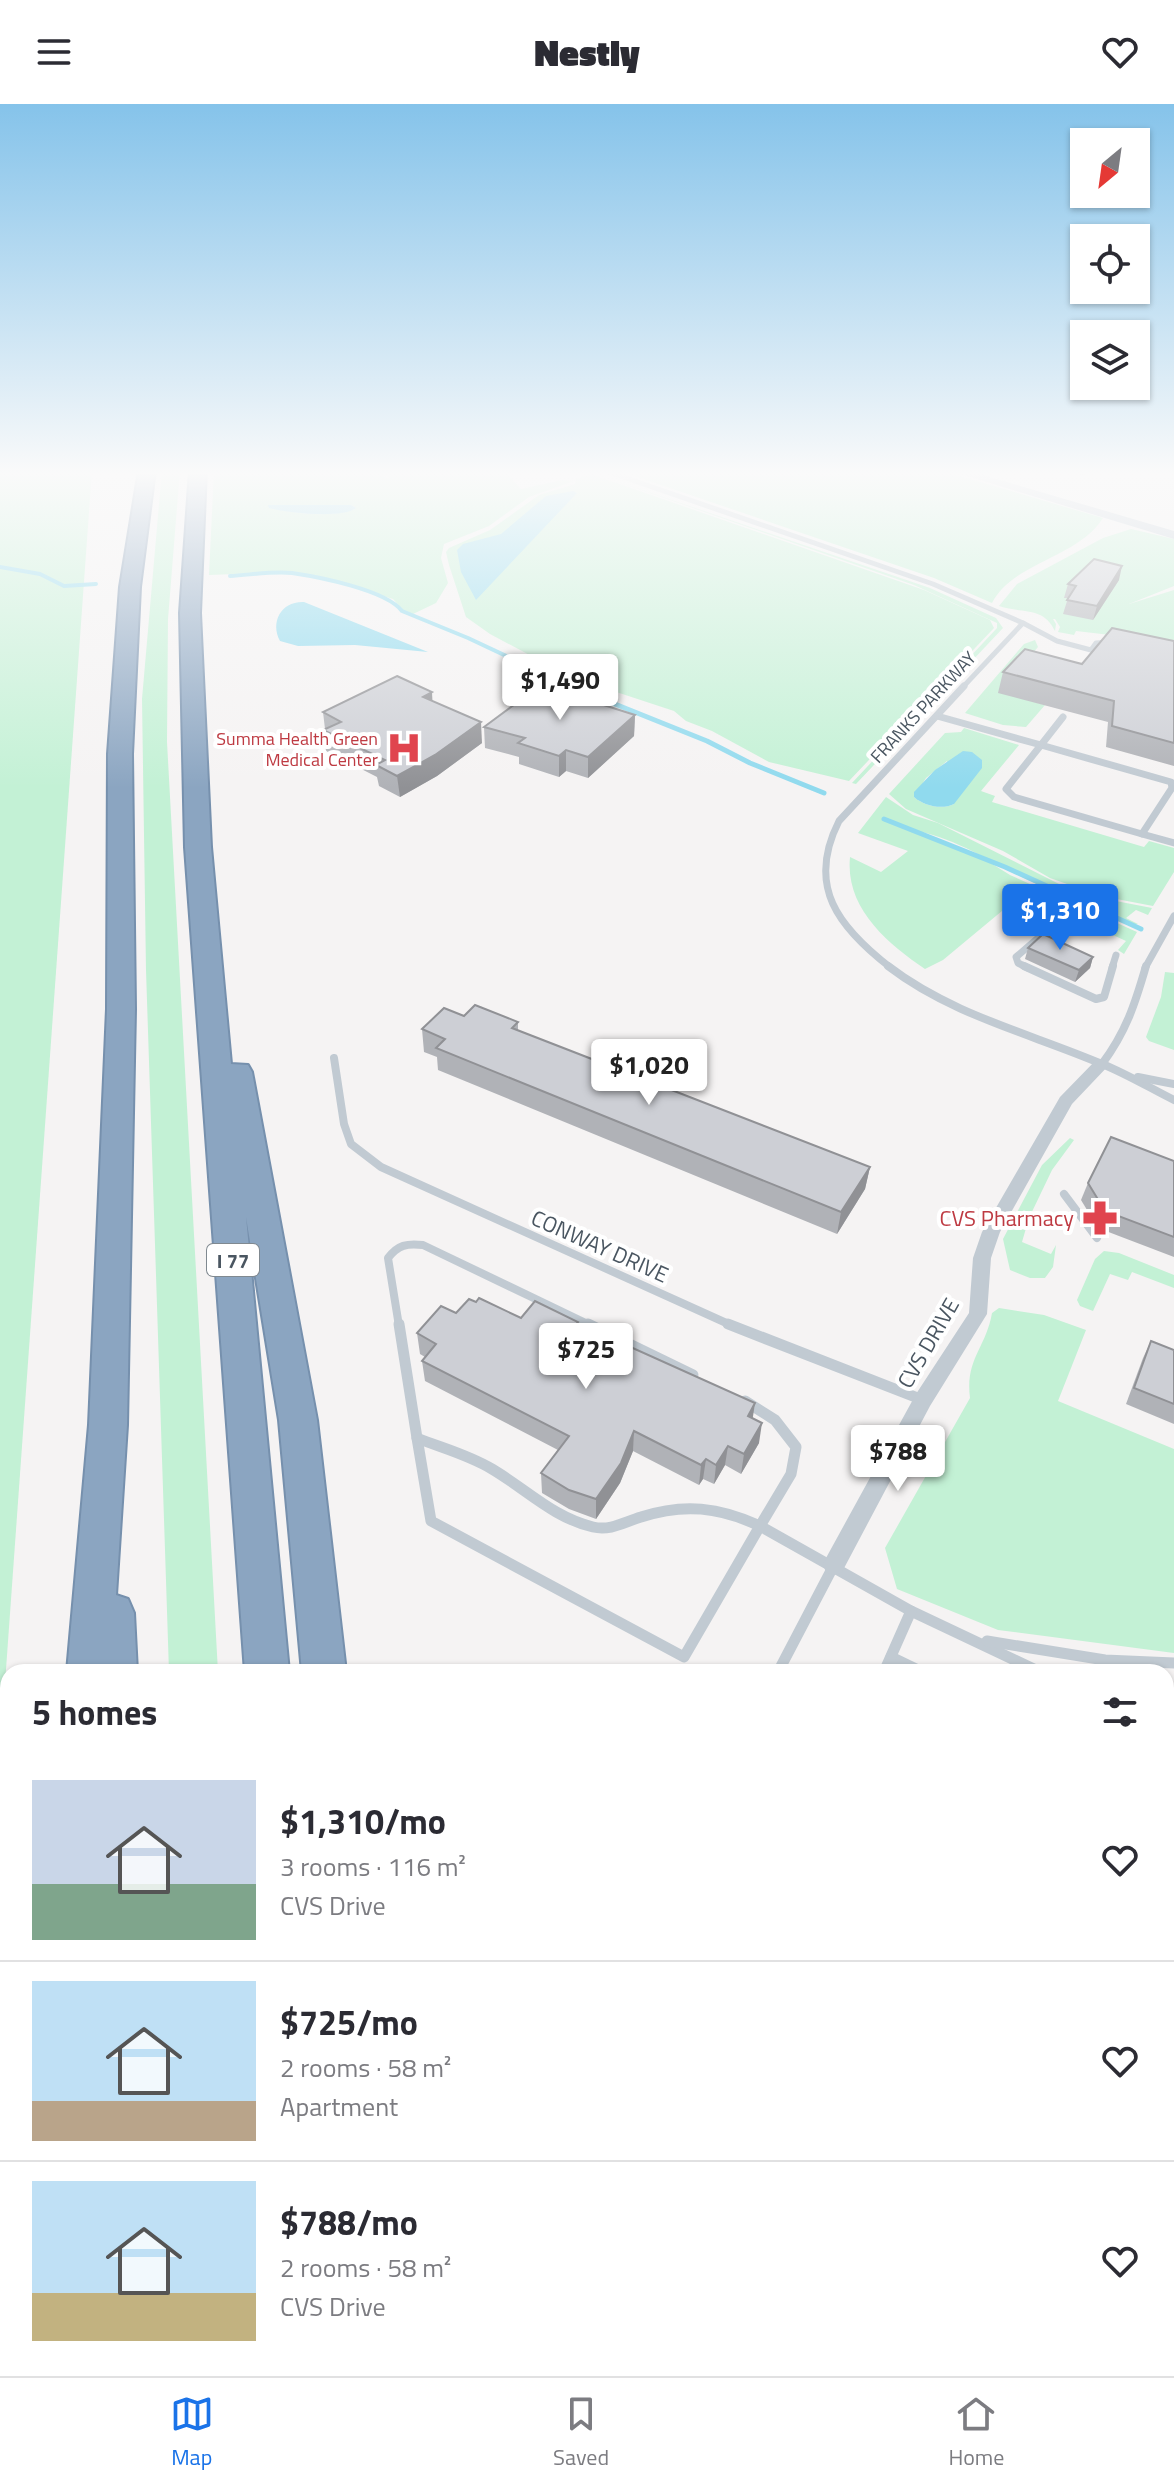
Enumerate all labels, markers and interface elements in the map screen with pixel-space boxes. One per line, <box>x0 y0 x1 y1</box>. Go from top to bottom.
text: Nestly <box>534 25 640 80</box>
icon: menu <box>32 30 76 74</box>
icon: heart <box>1098 30 1142 74</box>
north arrow <box>1070 128 1150 208</box>
map controls <box>1070 128 1150 400</box>
button: locate <box>1070 224 1150 304</box>
button: layers <box>1070 320 1150 400</box>
street label: FRANKS PARKWAY <box>864 645 982 769</box>
pin: $1,490 <box>495 654 625 722</box>
text: $1,490 <box>520 660 600 699</box>
place label: Summa Health Green Medical Center <box>216 725 378 773</box>
hospital icon: Summa Health Green Medical Center <box>385 729 423 767</box>
pin: $1,310 <box>995 884 1125 952</box>
text: $1,310 <box>1020 890 1100 929</box>
pin: $1,020 <box>584 1039 714 1107</box>
text: $1,020 <box>609 1045 689 1084</box>
pharmacy icon: CVS Pharmacy <box>1081 1199 1119 1237</box>
street label: CONWAY DRIVE <box>526 1201 674 1291</box>
place label: CVS Pharmacy <box>940 1201 1074 1235</box>
road number: I 77 <box>207 1244 259 1276</box>
street label: CVS DRIVE <box>888 1291 968 1395</box>
pin: $725 <box>539 1323 633 1391</box>
text: $725 <box>557 1329 615 1368</box>
pin: $788 <box>851 1425 945 1493</box>
text: $788 <box>869 1431 927 1470</box>
text: 5 homes <box>32 1686 157 1738</box>
icon: filters <box>1098 1690 1142 1734</box>
text: $1,310/mo <box>280 1795 446 1847</box>
icon: home <box>96 1812 192 1908</box>
icon: heart <box>1098 1838 1142 1882</box>
text: 3 rooms · 116 m² <box>280 1847 466 1886</box>
text: CVS Drive <box>280 1886 386 1925</box>
text: $725/mo <box>280 1996 418 2048</box>
icon: home <box>96 2013 192 2109</box>
icon: heart <box>1098 2039 1142 2083</box>
text: 2 rooms · 58 m² <box>280 2048 451 2087</box>
text: Apartment <box>280 2087 398 2126</box>
text: $788/mo <box>280 2196 418 2248</box>
icon: home <box>96 2213 192 2309</box>
icon: heart <box>1098 2239 1142 2283</box>
text: 2 rooms · 58 m² <box>280 2248 451 2287</box>
text: CVS Drive <box>280 2287 386 2326</box>
tab: Map <box>170 2392 214 2474</box>
tab: Saved <box>553 2392 609 2474</box>
tab: Home <box>948 2392 1004 2474</box>

